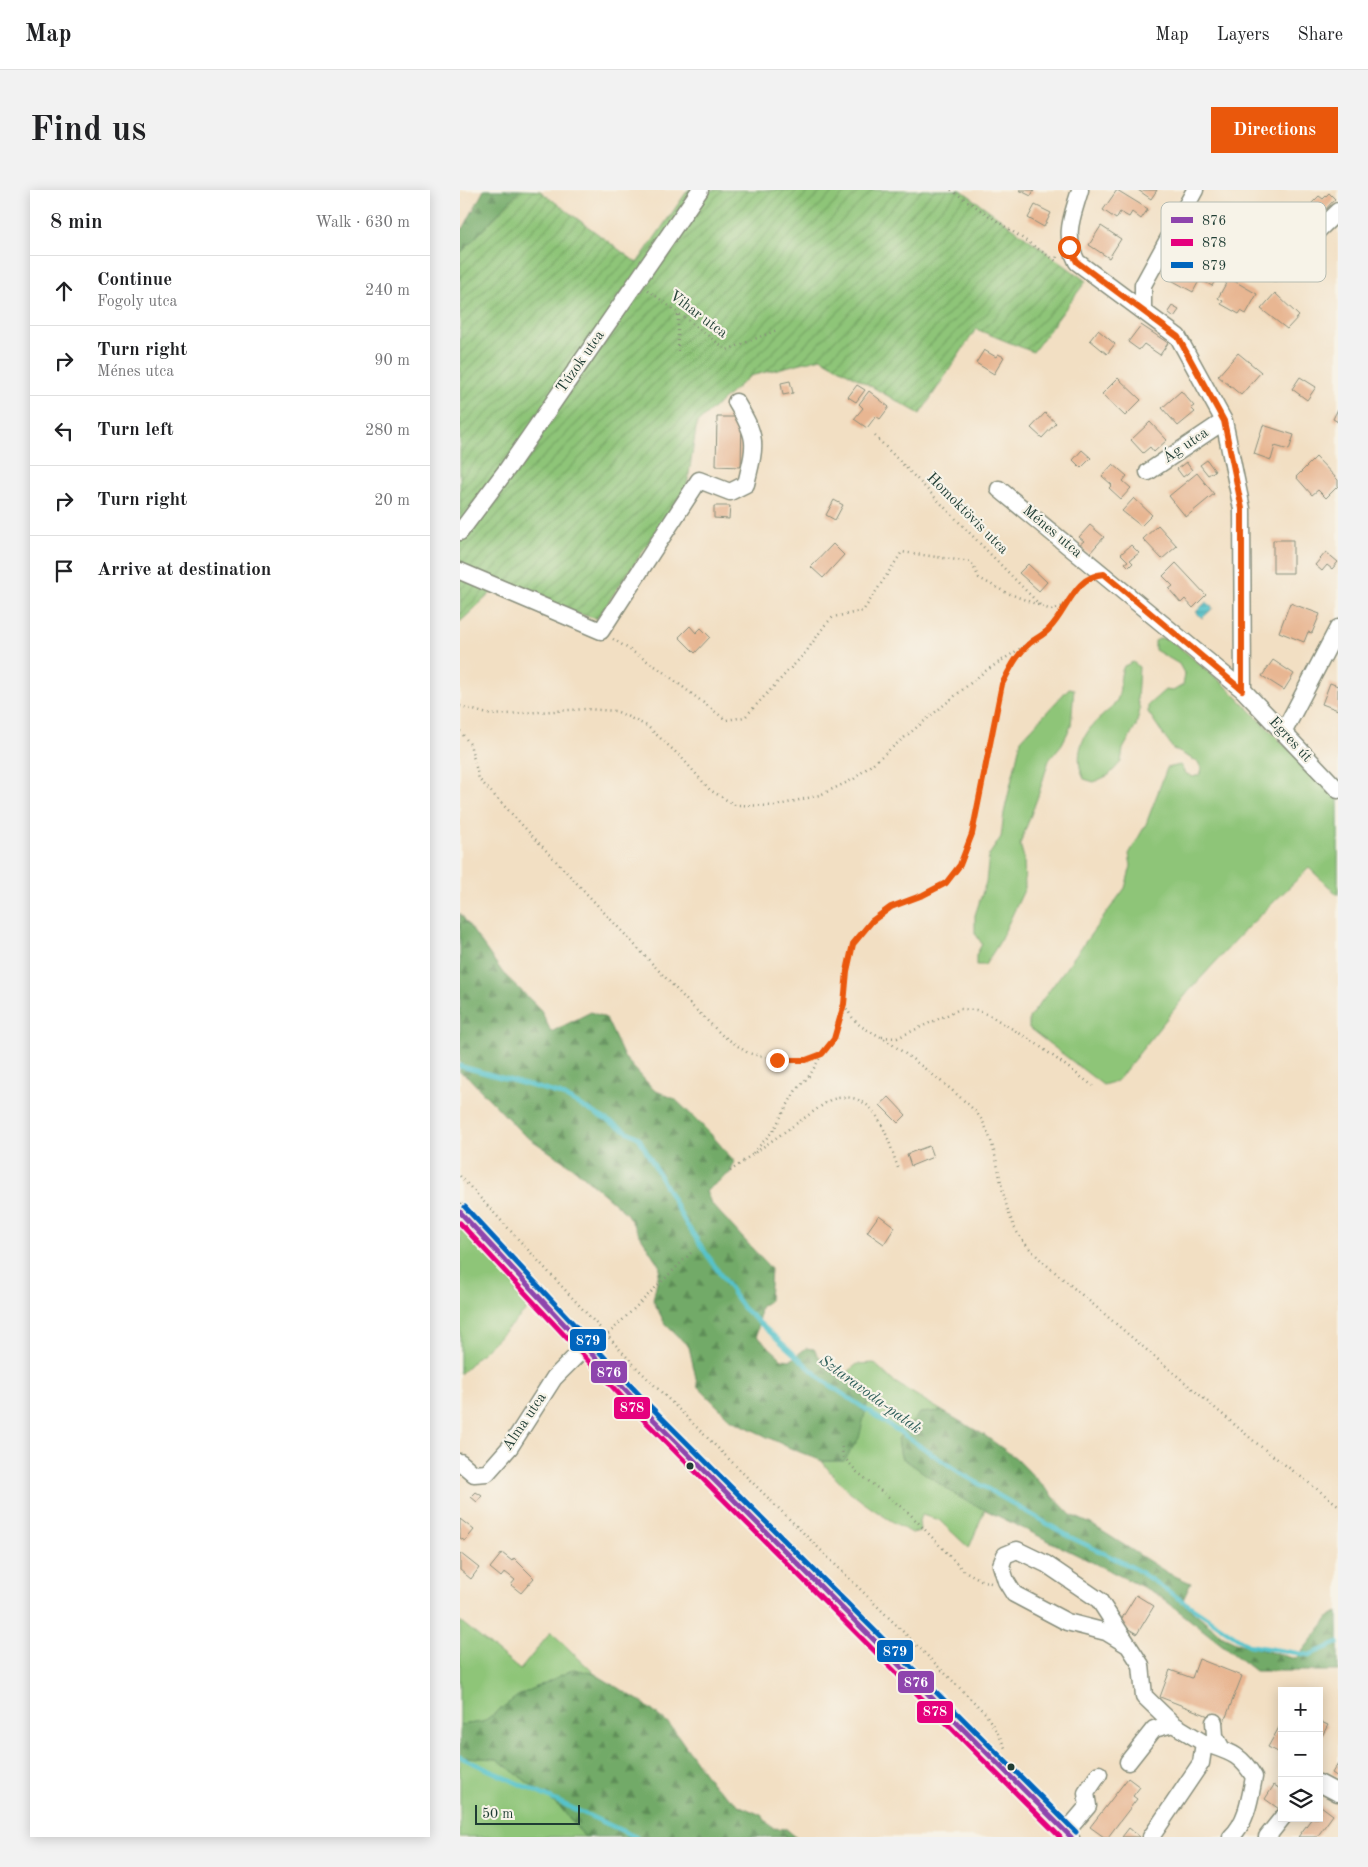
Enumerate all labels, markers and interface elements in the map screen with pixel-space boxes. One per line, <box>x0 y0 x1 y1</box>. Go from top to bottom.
text: Map <box>25 23 72 47</box>
text: Map <box>1155 26 1189 44</box>
text: Layers <box>1217 26 1269 44</box>
text: Share <box>1297 26 1343 44</box>
button: Directions <box>1211 107 1338 153</box>
text: Find us <box>30 113 146 148</box>
legend <box>1161 202 1326 282</box>
text: 8 min <box>50 212 103 233</box>
text: 876 <box>1202 214 1226 228</box>
text: Walk · 630 m <box>315 215 410 231</box>
route start <box>1058 236 1081 259</box>
text: 878 <box>1202 236 1226 250</box>
text: 879 <box>1202 259 1226 273</box>
text: Continue <box>97 271 172 290</box>
icon: ahead <box>50 277 78 305</box>
text: 240 m <box>365 283 410 299</box>
street label: Vihar utca <box>666 289 730 342</box>
text: Fogoly utca <box>97 294 177 310</box>
street label: Túzok utca <box>554 328 608 396</box>
text: Turn right <box>97 341 187 360</box>
icon: right <box>50 347 78 375</box>
text: 90 m <box>374 353 410 369</box>
text: Ménes utca <box>97 364 174 380</box>
icon: left <box>50 417 78 445</box>
text: Turn left <box>97 421 174 440</box>
text: 280 m <box>365 423 410 439</box>
street label: Ág utca <box>1159 423 1212 466</box>
street label: Homoktövis utca <box>923 470 1011 558</box>
icon: right <box>50 487 78 515</box>
text: Turn right <box>97 491 187 510</box>
text: 20 m <box>374 493 410 509</box>
street label: Ménes utca <box>1019 503 1085 561</box>
icon: arrive <box>50 557 78 585</box>
text: Arrive at destination <box>97 561 271 580</box>
street label: Egres út <box>1266 715 1314 765</box>
route end <box>766 1049 789 1072</box>
line badge: 879 <box>569 1328 607 1352</box>
text: 879 <box>576 1334 600 1348</box>
water label: Sztaravoda-patak <box>816 1353 924 1438</box>
line badge: 876 <box>590 1360 628 1384</box>
text: 876 <box>597 1366 621 1380</box>
street label: Alma utca <box>500 1390 550 1454</box>
line badge: 878 <box>613 1396 651 1420</box>
text: 878 <box>620 1401 644 1415</box>
unlabelled marker <box>685 1461 695 1471</box>
line badge: 879 <box>876 1639 914 1663</box>
text: 879 <box>883 1645 907 1659</box>
line badge: 876 <box>897 1670 935 1694</box>
text: 876 <box>904 1676 928 1690</box>
map controls <box>1278 1687 1323 1822</box>
button: + <box>1278 1687 1323 1732</box>
line badge: 878 <box>916 1700 954 1724</box>
text: 878 <box>923 1705 947 1719</box>
button: − <box>1278 1732 1323 1777</box>
unlabelled marker <box>1006 1762 1016 1772</box>
button: layers <box>1278 1777 1323 1822</box>
scale bar <box>475 1802 580 1825</box>
text: 50 m <box>482 1807 513 1821</box>

